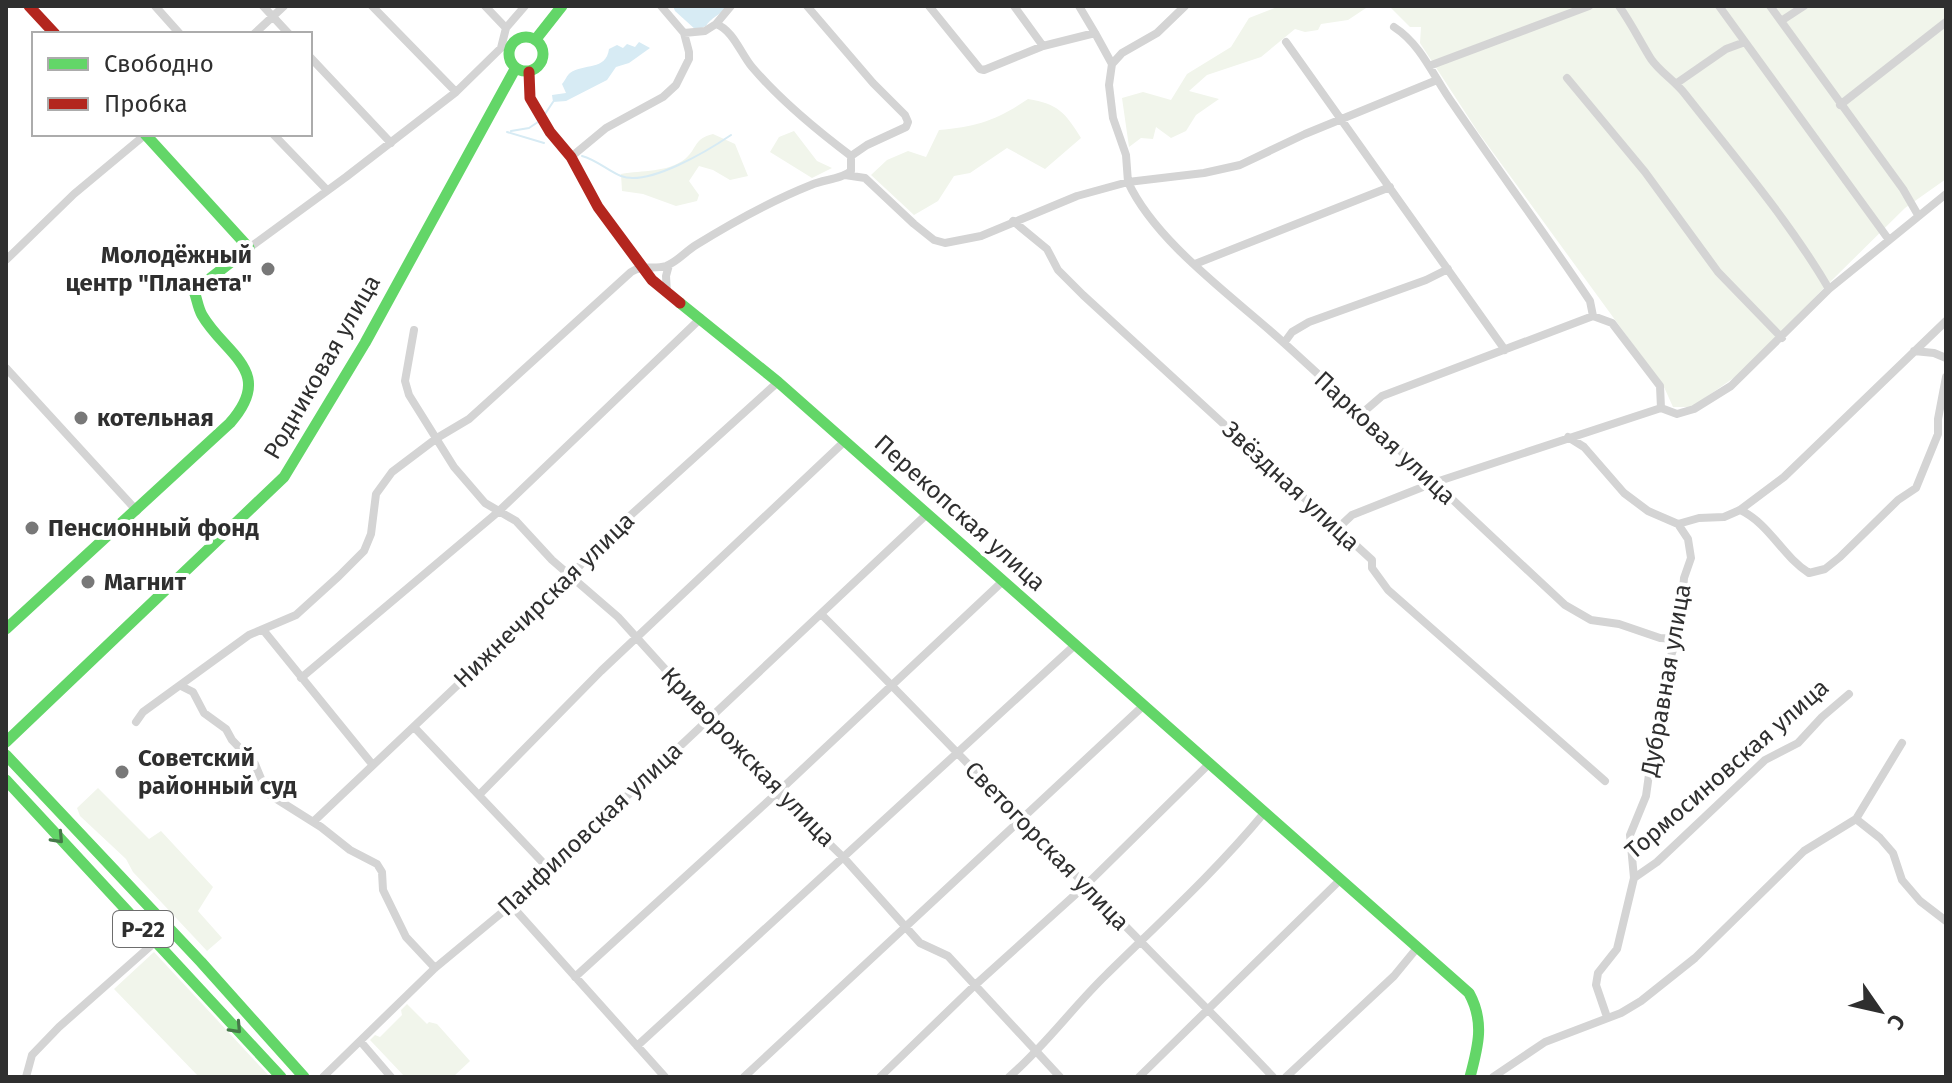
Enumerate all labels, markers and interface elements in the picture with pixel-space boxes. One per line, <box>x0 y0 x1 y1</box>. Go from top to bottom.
legend <box>32 32 312 136</box>
text: Свободно <box>104 50 214 78</box>
text: Пробка <box>104 90 188 118</box>
place label: Молодёжный центр "Планета" <box>65 241 252 297</box>
marker: Молодёжный центр "Планета" <box>259 260 277 278</box>
street label: Родниковая улица <box>258 270 386 464</box>
street label: Парковая улица <box>1309 366 1461 510</box>
place label: котельная <box>97 404 214 432</box>
marker: котельная <box>72 409 90 427</box>
street label: Звёздная улица <box>1217 415 1365 557</box>
street label: Перекопская улица <box>869 429 1051 597</box>
street label: Нижнечирская улица <box>448 506 640 694</box>
place label: Пенсионный фонд <box>48 514 259 542</box>
marker: Пенсионный фонд <box>23 519 41 537</box>
place label: Магнит <box>104 568 187 596</box>
marker: Магнит <box>79 573 97 591</box>
street label: Дубравная улица <box>1635 582 1697 779</box>
street label: Криворожская улица <box>655 662 841 852</box>
street label: Тормосиновская улица <box>1620 673 1834 865</box>
street label: Панфиловская улица <box>492 736 688 922</box>
place label: Советский районный суд <box>138 744 297 800</box>
street label: Светогорская улица <box>959 756 1135 936</box>
marker: Советский районный суд <box>113 763 131 781</box>
one-way arrow <box>49 829 63 844</box>
road number: Р-22 <box>113 911 173 947</box>
north arrow <box>1840 971 1920 1051</box>
text: С <box>1881 1009 1911 1035</box>
one-way arrow <box>226 1019 240 1034</box>

